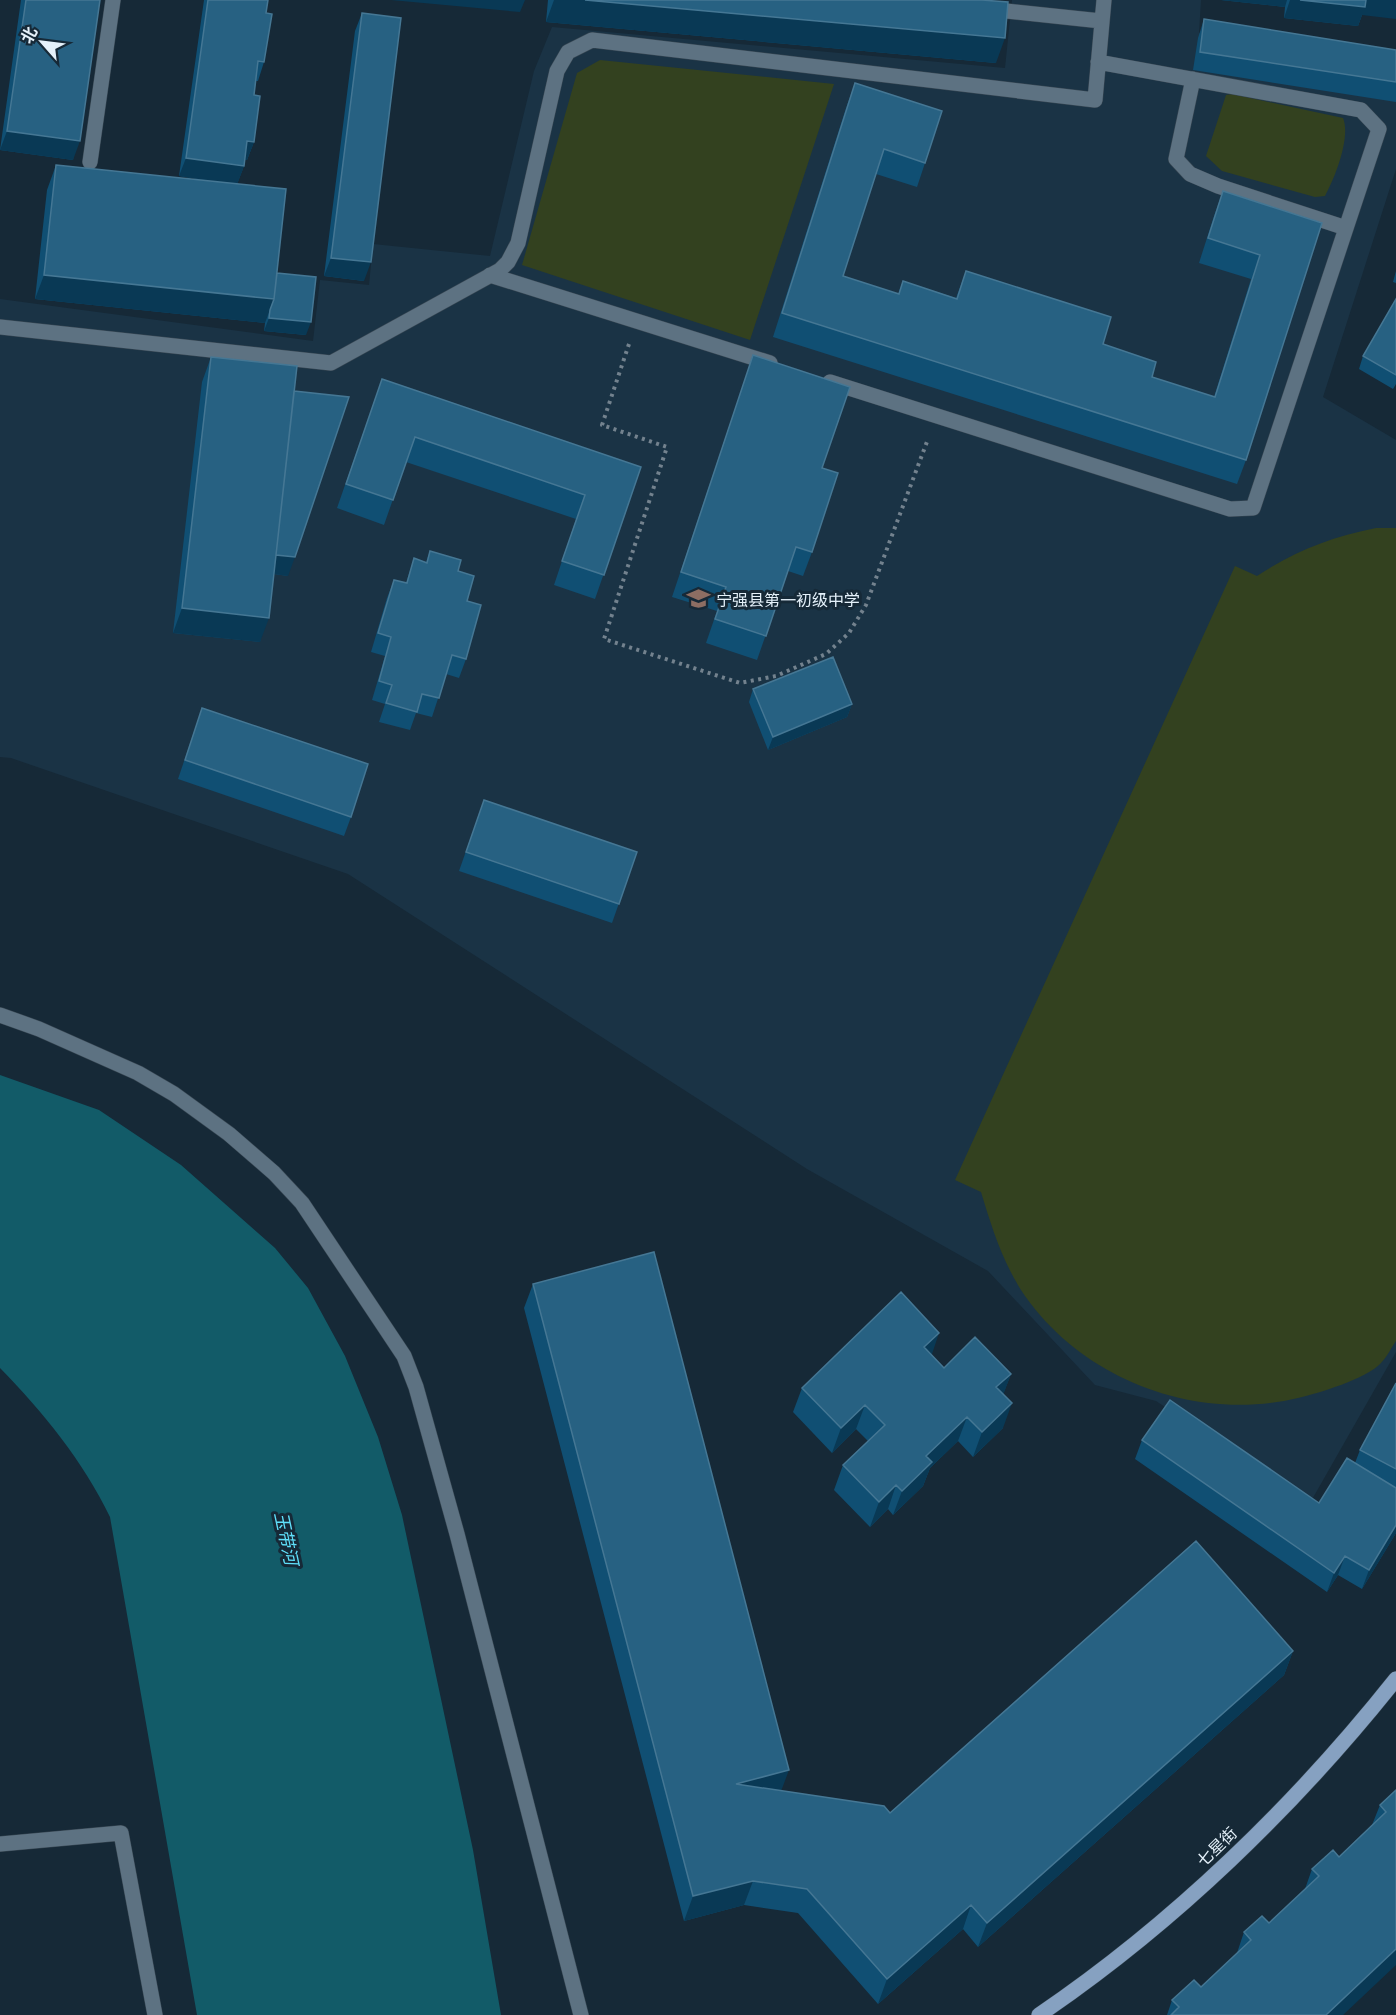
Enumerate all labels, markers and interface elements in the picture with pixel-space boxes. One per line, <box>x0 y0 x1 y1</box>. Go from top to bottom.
north arrow <box>12 12 72 72</box>
text: 北 <box>14 22 42 47</box>
school or university icon: 宁强县第一初级中学 <box>685 586 711 612</box>
place label: 宁强县第一初级中学 <box>716 587 860 611</box>
water label: 玉带河 <box>270 1509 307 1570</box>
street label: 七星街 <box>1190 1821 1242 1871</box>

